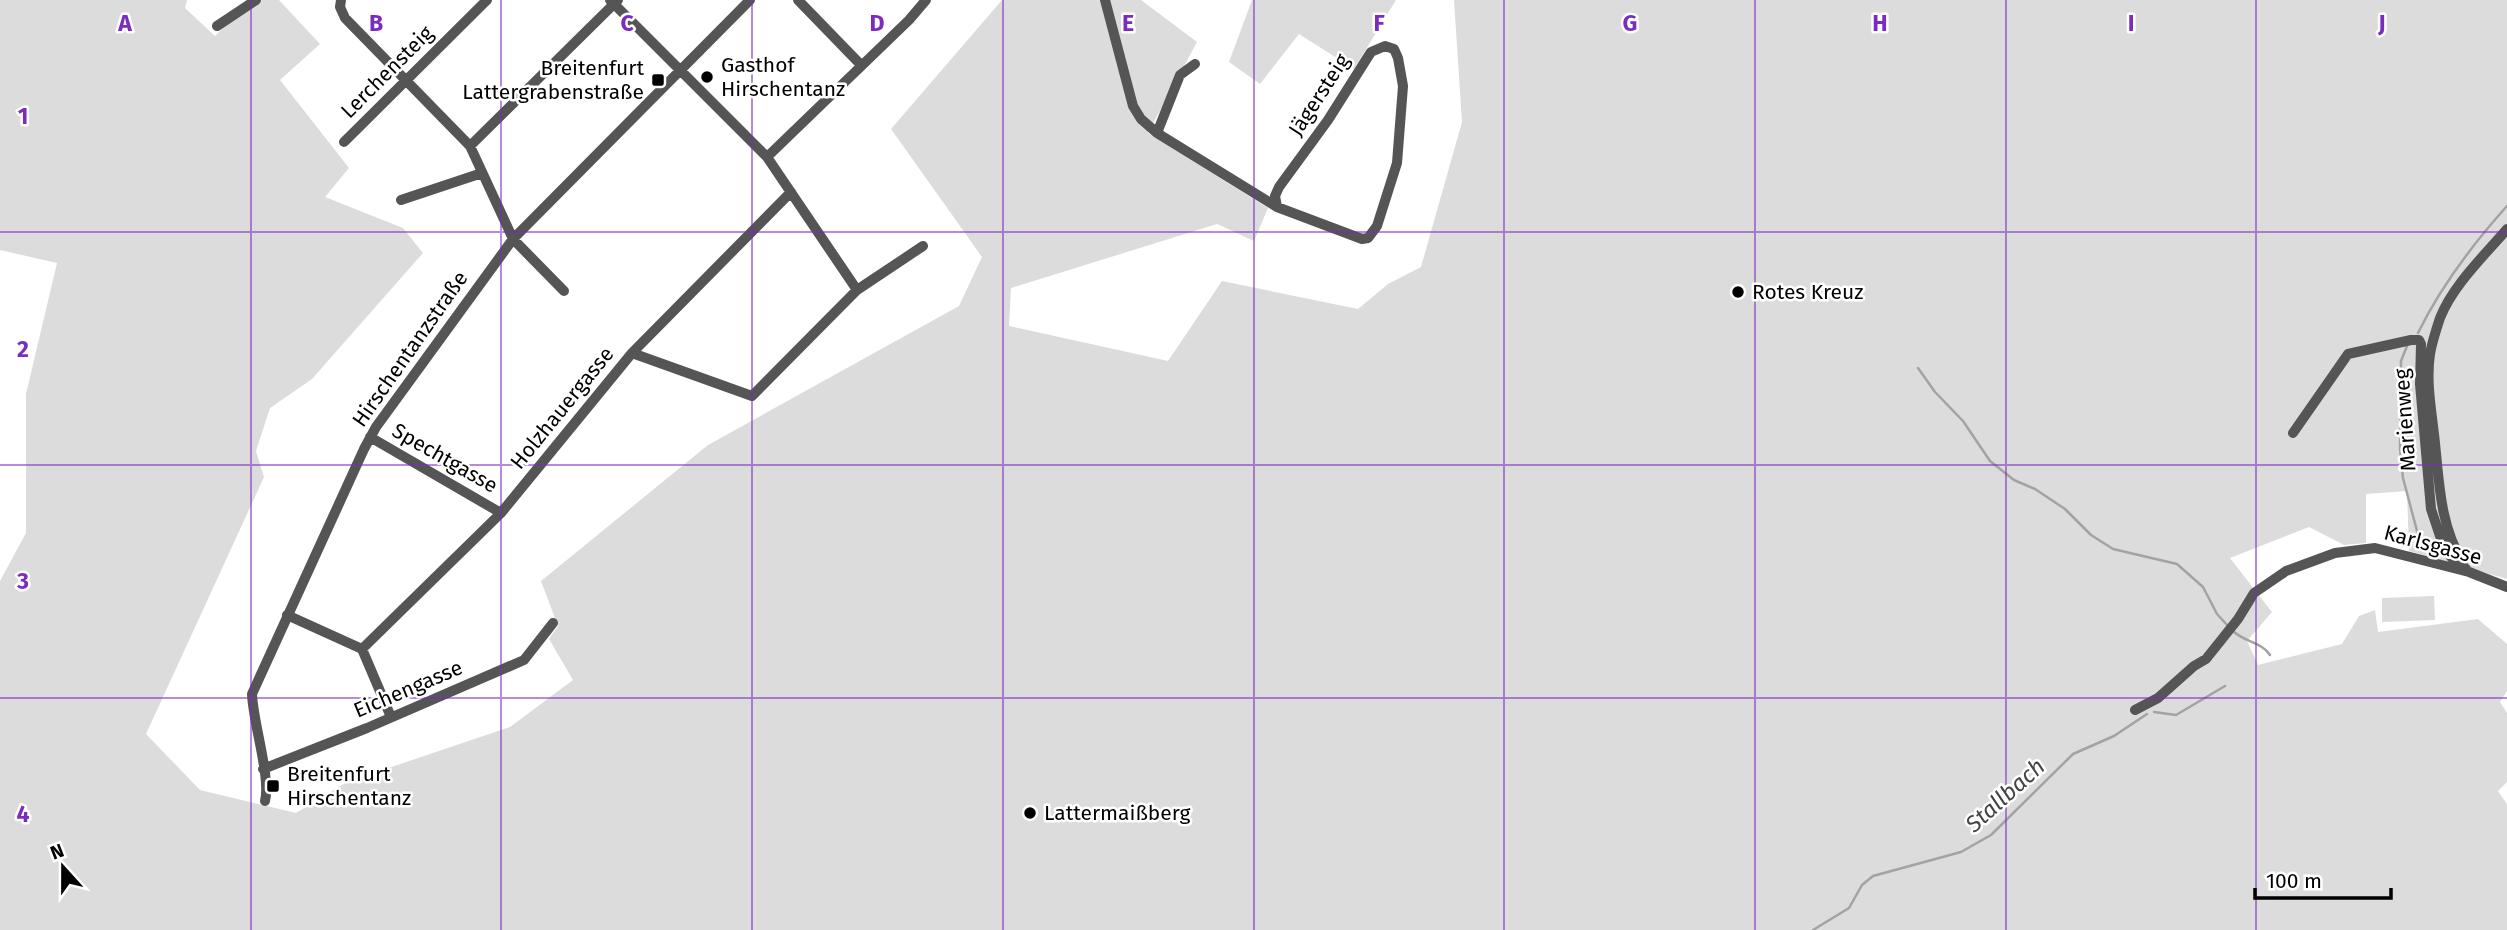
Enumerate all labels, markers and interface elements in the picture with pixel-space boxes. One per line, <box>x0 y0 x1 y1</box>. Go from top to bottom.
text: A <box>117 9 132 37</box>
text: B <box>369 9 383 37</box>
text: C <box>620 9 634 37</box>
text: D <box>870 9 885 37</box>
text: E <box>1122 9 1134 37</box>
text: F <box>1373 9 1385 37</box>
text: G <box>1623 9 1637 37</box>
text: H <box>1872 9 1888 37</box>
text: I <box>2128 9 2134 37</box>
text: J <box>2377 9 2386 37</box>
street label: Lerchensteig <box>335 20 439 124</box>
street label: Jägersteig <box>1283 49 1355 141</box>
place label: Gasthof Hirschentanz <box>721 52 845 102</box>
place label: Breitenfurt Lattergrabenstraße <box>462 55 644 105</box>
marker: Gasthof Hirschentanz <box>699 69 715 85</box>
marker: Breitenfurt Lattergrabenstraße <box>650 72 666 88</box>
text: 1 <box>18 102 28 130</box>
street label: Hirschentanzstraße <box>347 266 473 432</box>
place label: Rotes Kreuz <box>1752 279 1863 305</box>
marker: Rotes Kreuz <box>1730 284 1746 300</box>
text: 2 <box>17 335 29 363</box>
street label: Holzhauergasse <box>505 342 619 474</box>
street label: Marienweg <box>2388 368 2422 472</box>
street label: Spechtgasse <box>388 417 502 499</box>
street label: Karlsgasse <box>2381 519 2485 571</box>
text: 3 <box>16 567 29 595</box>
street label: Eichengasse <box>350 654 466 724</box>
water label: Stallbach <box>1959 752 2050 839</box>
place label: Breitenfurt Hirschentanz <box>287 761 411 811</box>
marker: Breitenfurt Hirschentanz <box>265 778 281 794</box>
text: 4 <box>17 800 30 828</box>
place label: Lattermaißberg <box>1044 800 1191 826</box>
marker: Lattermaißberg <box>1022 805 1038 821</box>
north arrow <box>28 832 98 902</box>
text: N <box>47 839 67 865</box>
scale bar <box>2255 856 2392 900</box>
text: 100 m <box>2266 868 2322 894</box>

